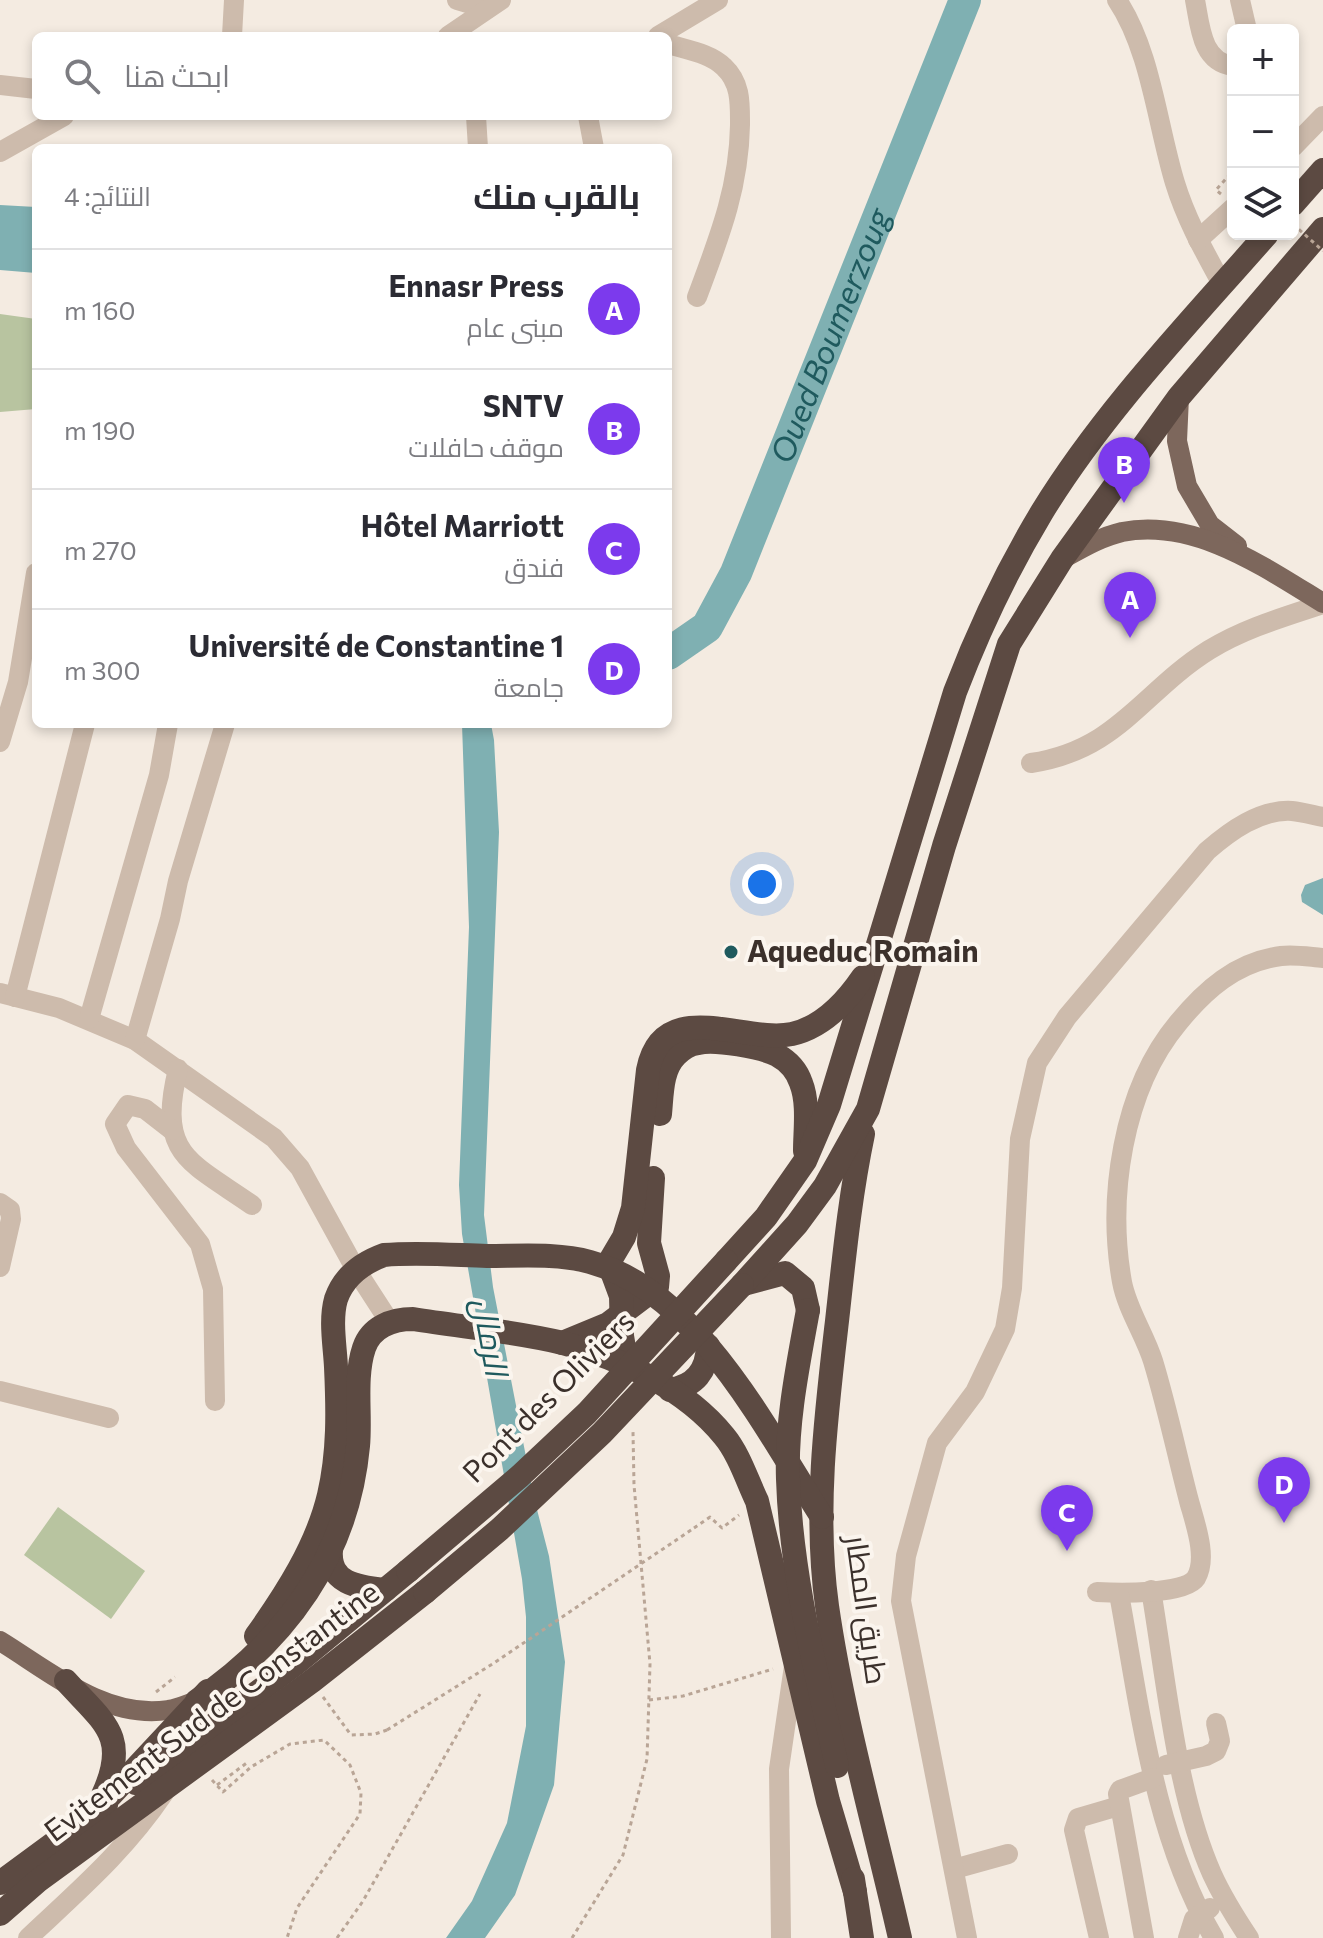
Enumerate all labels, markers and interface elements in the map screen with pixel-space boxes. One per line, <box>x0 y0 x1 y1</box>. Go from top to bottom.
map controls <box>1227 24 1299 240</box>
button: + <box>1227 24 1299 96</box>
search box <box>32 32 672 120</box>
icon: search <box>60 54 104 98</box>
text: ابحث هنا <box>124 56 230 93</box>
button: − <box>1227 96 1299 168</box>
button: layers <box>1227 168 1299 240</box>
text: بالقرب منك <box>473 174 640 216</box>
text: النتائج: 4 <box>64 180 151 211</box>
water label: Oued Boumerzoug <box>760 200 898 468</box>
text: Ennasr Press <box>388 266 564 303</box>
text: 160 m <box>64 294 136 325</box>
text: A <box>605 294 623 325</box>
text: مبنى عام <box>466 311 564 342</box>
text: SNTV <box>483 386 564 423</box>
text: 190 m <box>64 414 136 445</box>
text: B <box>605 414 623 445</box>
text: موقف حافلات <box>408 431 564 462</box>
pin: B <box>1098 437 1150 503</box>
text: Hôtel Marriott <box>361 506 564 543</box>
text: 270 m <box>64 534 137 565</box>
text: C <box>605 534 623 565</box>
text: فندق <box>504 551 564 582</box>
pin: A <box>1104 572 1156 638</box>
text: Université de Constantine 1 <box>189 626 564 663</box>
text: 300 m <box>64 654 140 685</box>
text: D <box>604 654 624 685</box>
text: جامعة <box>494 671 564 702</box>
your location <box>742 864 782 904</box>
place label: Aqueduc Romain <box>747 931 979 968</box>
marker: Aqueduc Romain <box>722 943 740 961</box>
water label: الرمال <box>464 1295 519 1382</box>
street label: Pont des Oliviers <box>454 1302 641 1489</box>
pin: D <box>1258 1457 1310 1523</box>
pin: C <box>1041 1485 1093 1551</box>
street label: طريق المطار <box>837 1531 897 1687</box>
street label: Evitement Sud de Constantine <box>36 1572 385 1848</box>

